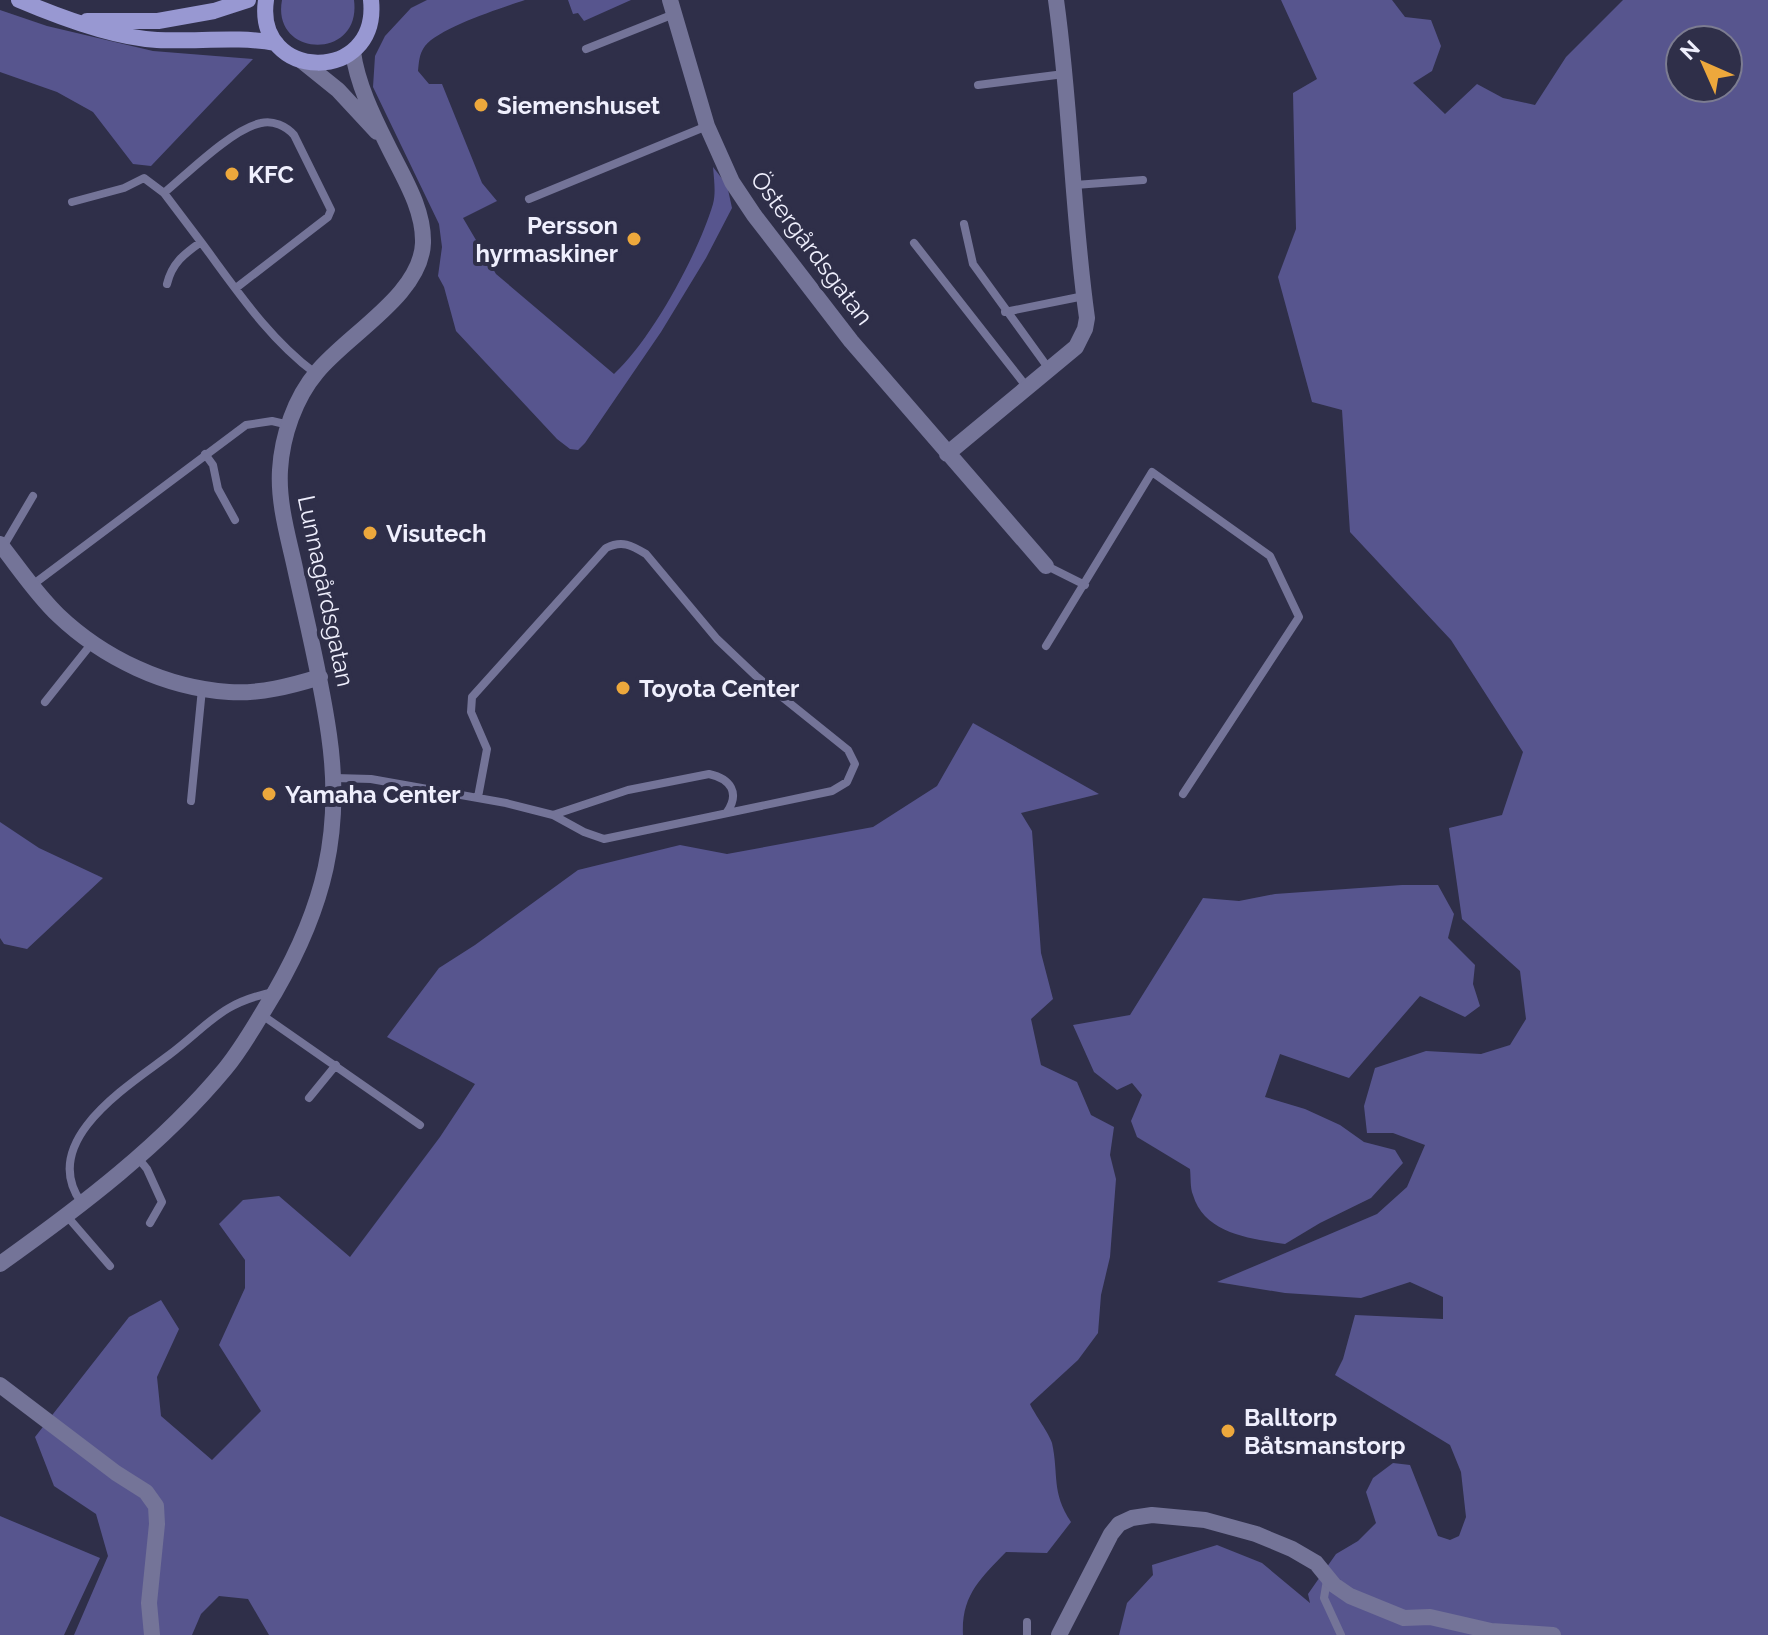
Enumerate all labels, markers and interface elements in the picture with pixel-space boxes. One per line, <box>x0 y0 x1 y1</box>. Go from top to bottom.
north arrow <box>1664 24 1744 104</box>
text: N <box>1675 35 1705 65</box>
place label: Siemenshuset <box>497 91 660 120</box>
marker: Siemenshuset <box>472 96 490 114</box>
place label: KFC <box>248 160 295 189</box>
marker: KFC <box>223 165 241 183</box>
street label: Östergårdsgatan <box>745 165 879 331</box>
place label: Persson hyrmaskiner <box>476 211 618 268</box>
marker: Persson hyrmaskiner <box>625 230 643 248</box>
street label: Lunnagårdsgatan <box>292 493 360 689</box>
place label: Visutech <box>386 519 486 548</box>
marker: Visutech <box>361 524 379 542</box>
place label: Toyota Center <box>639 674 799 703</box>
marker: Toyota Center <box>614 679 632 697</box>
place label: Yamaha Center <box>285 780 461 809</box>
marker: Yamaha Center <box>260 785 278 803</box>
place label: Balltorp Båtsmanstorp <box>1244 1403 1406 1460</box>
marker: Balltorp Båtsmanstorp <box>1219 1422 1237 1440</box>

